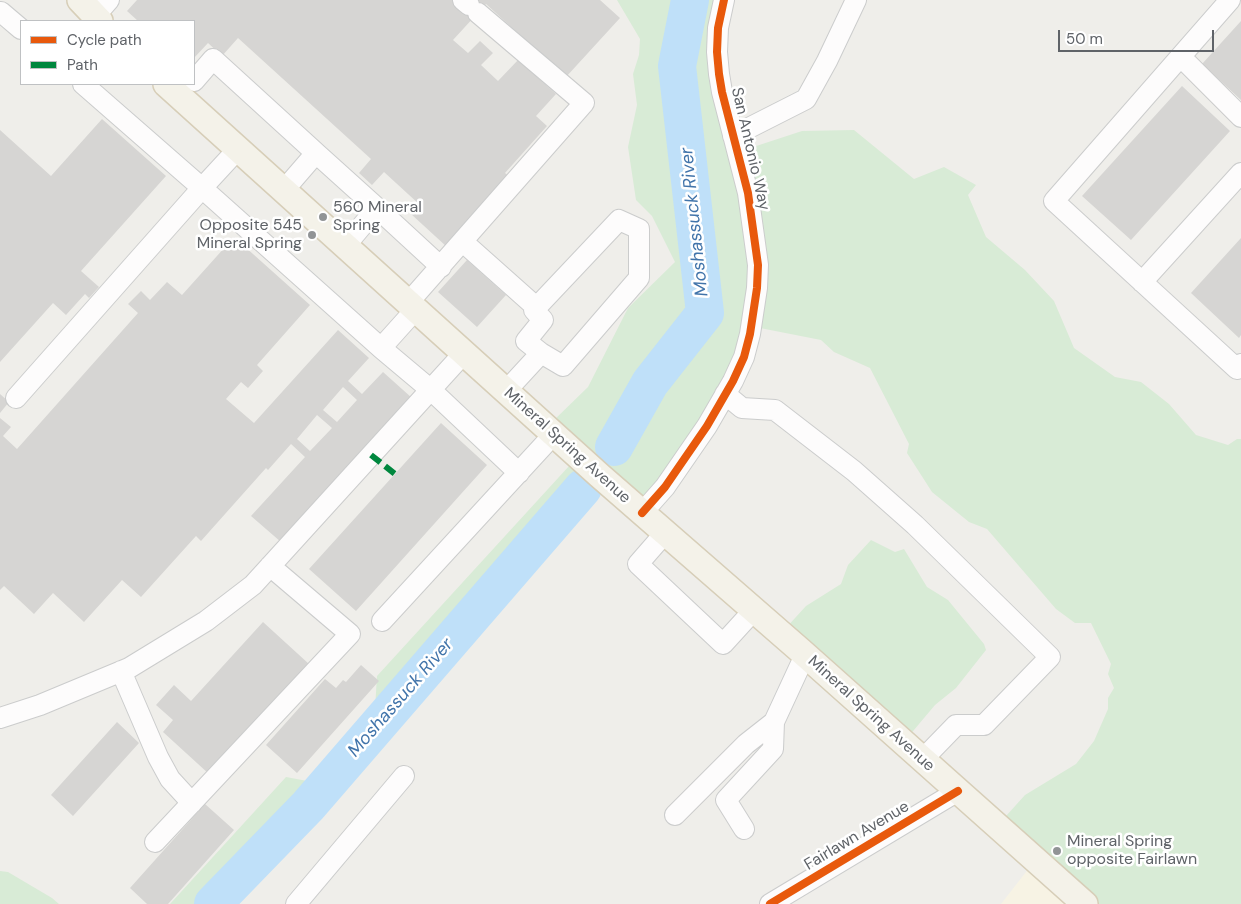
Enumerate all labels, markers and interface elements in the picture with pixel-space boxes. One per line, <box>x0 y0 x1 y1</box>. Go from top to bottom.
legend <box>20 20 195 85</box>
scale bar <box>1061 20 1217 52</box>
text: 50 m <box>1066 29 1103 49</box>
text: Cycle path <box>67 30 142 50</box>
text: Path <box>67 55 98 75</box>
street label: San Antonio Way <box>727 86 773 212</box>
water label: Moshassuck River <box>676 146 714 298</box>
place label: 560 Mineral Spring <box>333 198 422 236</box>
marker: 560 Mineral Spring <box>317 211 329 223</box>
place label: Opposite 545 Mineral Spring <box>197 216 302 254</box>
marker: Opposite 545 Mineral Spring <box>306 229 318 241</box>
street label: Mineral Spring Avenue <box>500 384 634 508</box>
water label: Moshassuck River <box>344 634 458 762</box>
street label: Mineral Spring Avenue <box>804 652 938 776</box>
street label: Fairlawn Avenue <box>801 797 913 875</box>
place label: Mineral Spring opposite Fairlawn <box>1067 832 1197 870</box>
marker: Mineral Spring opposite Fairlawn <box>1051 845 1063 857</box>

